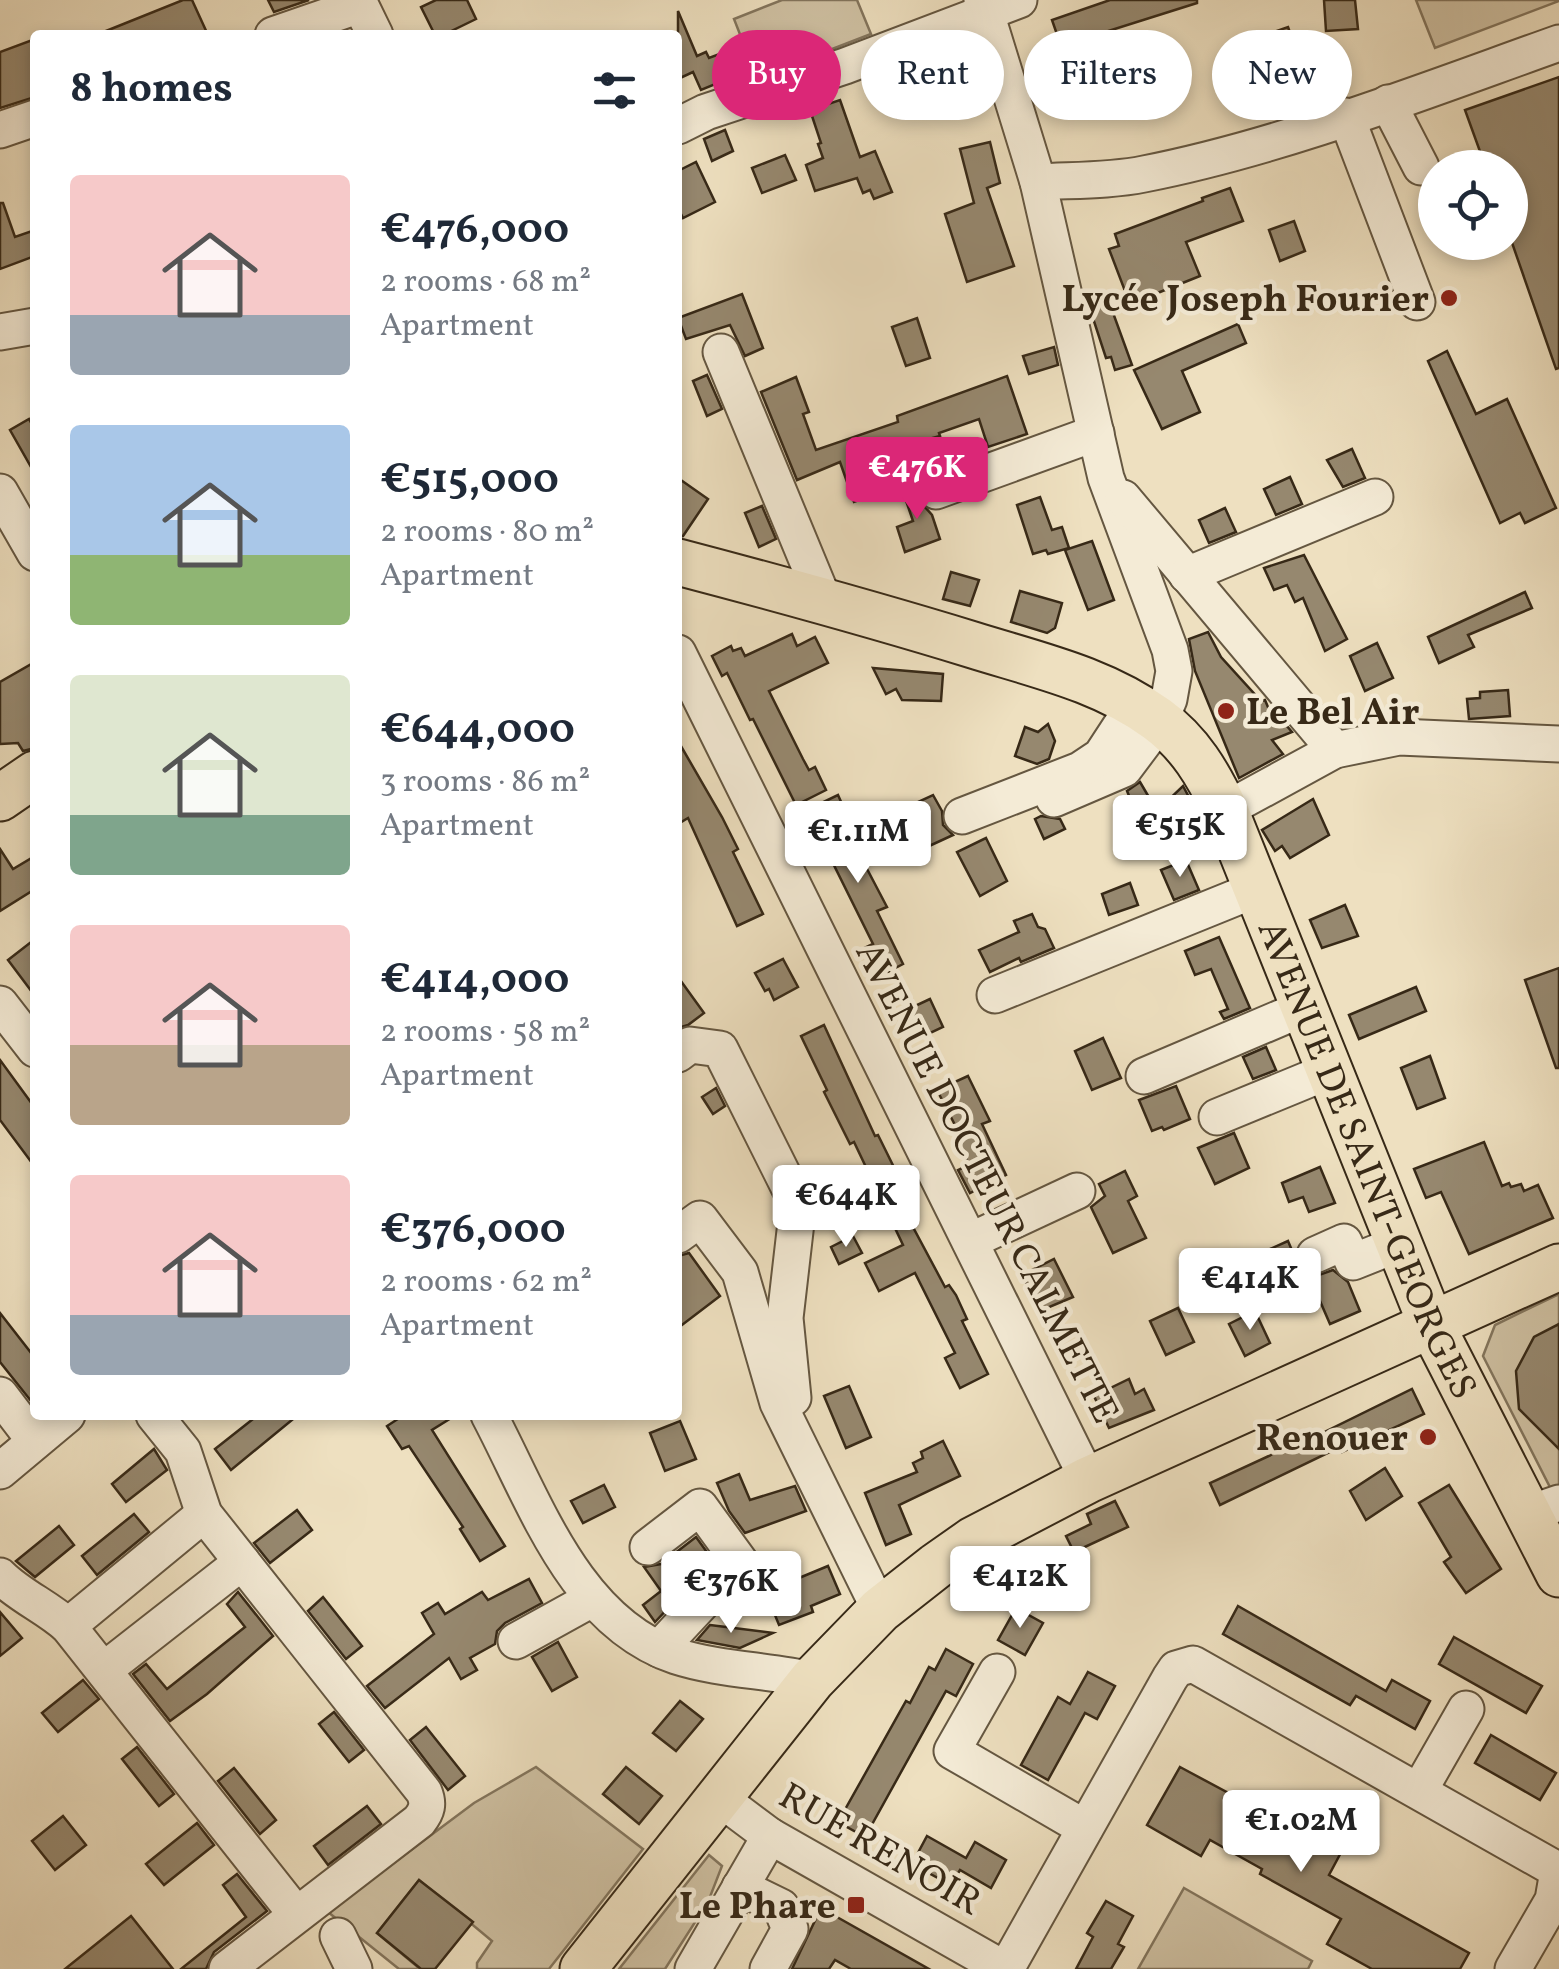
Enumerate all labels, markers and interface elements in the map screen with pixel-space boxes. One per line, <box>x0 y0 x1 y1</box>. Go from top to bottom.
chip: Buy <box>712 30 841 120</box>
chip: Rent <box>861 30 1004 120</box>
chip: Filters <box>1024 30 1192 120</box>
chip: New <box>1212 30 1352 120</box>
text: 8 homes <box>70 61 233 120</box>
icon: filters <box>587 63 642 118</box>
map controls <box>1418 150 1528 260</box>
button: locate <box>1418 150 1528 260</box>
text: €476,000 <box>380 202 569 261</box>
icon: home <box>150 215 270 335</box>
text: 2 rooms · 68 m² <box>380 261 591 305</box>
place label: Lycée Joseph Fourier <box>1061 275 1429 328</box>
marker: Lycée Joseph Fourier <box>1438 287 1460 309</box>
text: Apartment <box>380 305 534 349</box>
pin: €476K <box>847 437 987 522</box>
text: €476K <box>868 447 966 491</box>
text: €515,000 <box>380 452 559 511</box>
icon: home <box>150 465 270 585</box>
text: 2 rooms · 80 m² <box>380 511 594 555</box>
text: Apartment <box>380 555 534 599</box>
place label: Le Bel Air <box>1246 688 1420 741</box>
marker: Le Bel Air <box>1215 700 1237 722</box>
text: €644,000 <box>380 702 575 761</box>
icon: home <box>150 715 270 835</box>
text: 3 rooms · 86 m² <box>380 761 590 805</box>
pin: €515K <box>1110 795 1250 880</box>
pin: €1.11M <box>777 801 939 886</box>
text: Apartment <box>380 805 534 849</box>
text: €515K <box>1135 805 1225 849</box>
text: €1.11M <box>807 811 909 855</box>
street label: AVENUE DE SAINT-GEORGES <box>1242 913 1488 1409</box>
street label: AVENUE DOCTEUR CALMETTE <box>840 934 1130 1433</box>
text: €414,000 <box>380 952 569 1011</box>
icon: home <box>150 965 270 1085</box>
text: 2 rooms · 58 m² <box>380 1011 590 1055</box>
text: Apartment <box>380 1055 534 1099</box>
pin: €644K <box>776 1165 916 1250</box>
text: €644K <box>795 1175 897 1219</box>
text: €376,000 <box>380 1202 566 1261</box>
icon: home <box>150 1215 270 1335</box>
pin: €414K <box>1180 1248 1320 1333</box>
text: €414K <box>1201 1258 1299 1302</box>
text: 2 rooms · 62 m² <box>380 1261 592 1305</box>
text: Apartment <box>380 1305 534 1349</box>
place label: Renouer <box>1256 1414 1408 1467</box>
marker: Renouer <box>1417 1426 1439 1448</box>
pin: €412K <box>950 1546 1090 1631</box>
pin: €376K <box>661 1551 801 1636</box>
text: €412K <box>972 1556 1068 1600</box>
text: €376K <box>683 1561 779 1605</box>
street label: RUE RENOIR <box>768 1771 991 1931</box>
pin: €1.02M <box>1220 1790 1382 1875</box>
text: €1.02M <box>1245 1800 1357 1844</box>
place label: Le Phare <box>679 1882 836 1935</box>
marker: Le Phare <box>845 1894 867 1916</box>

